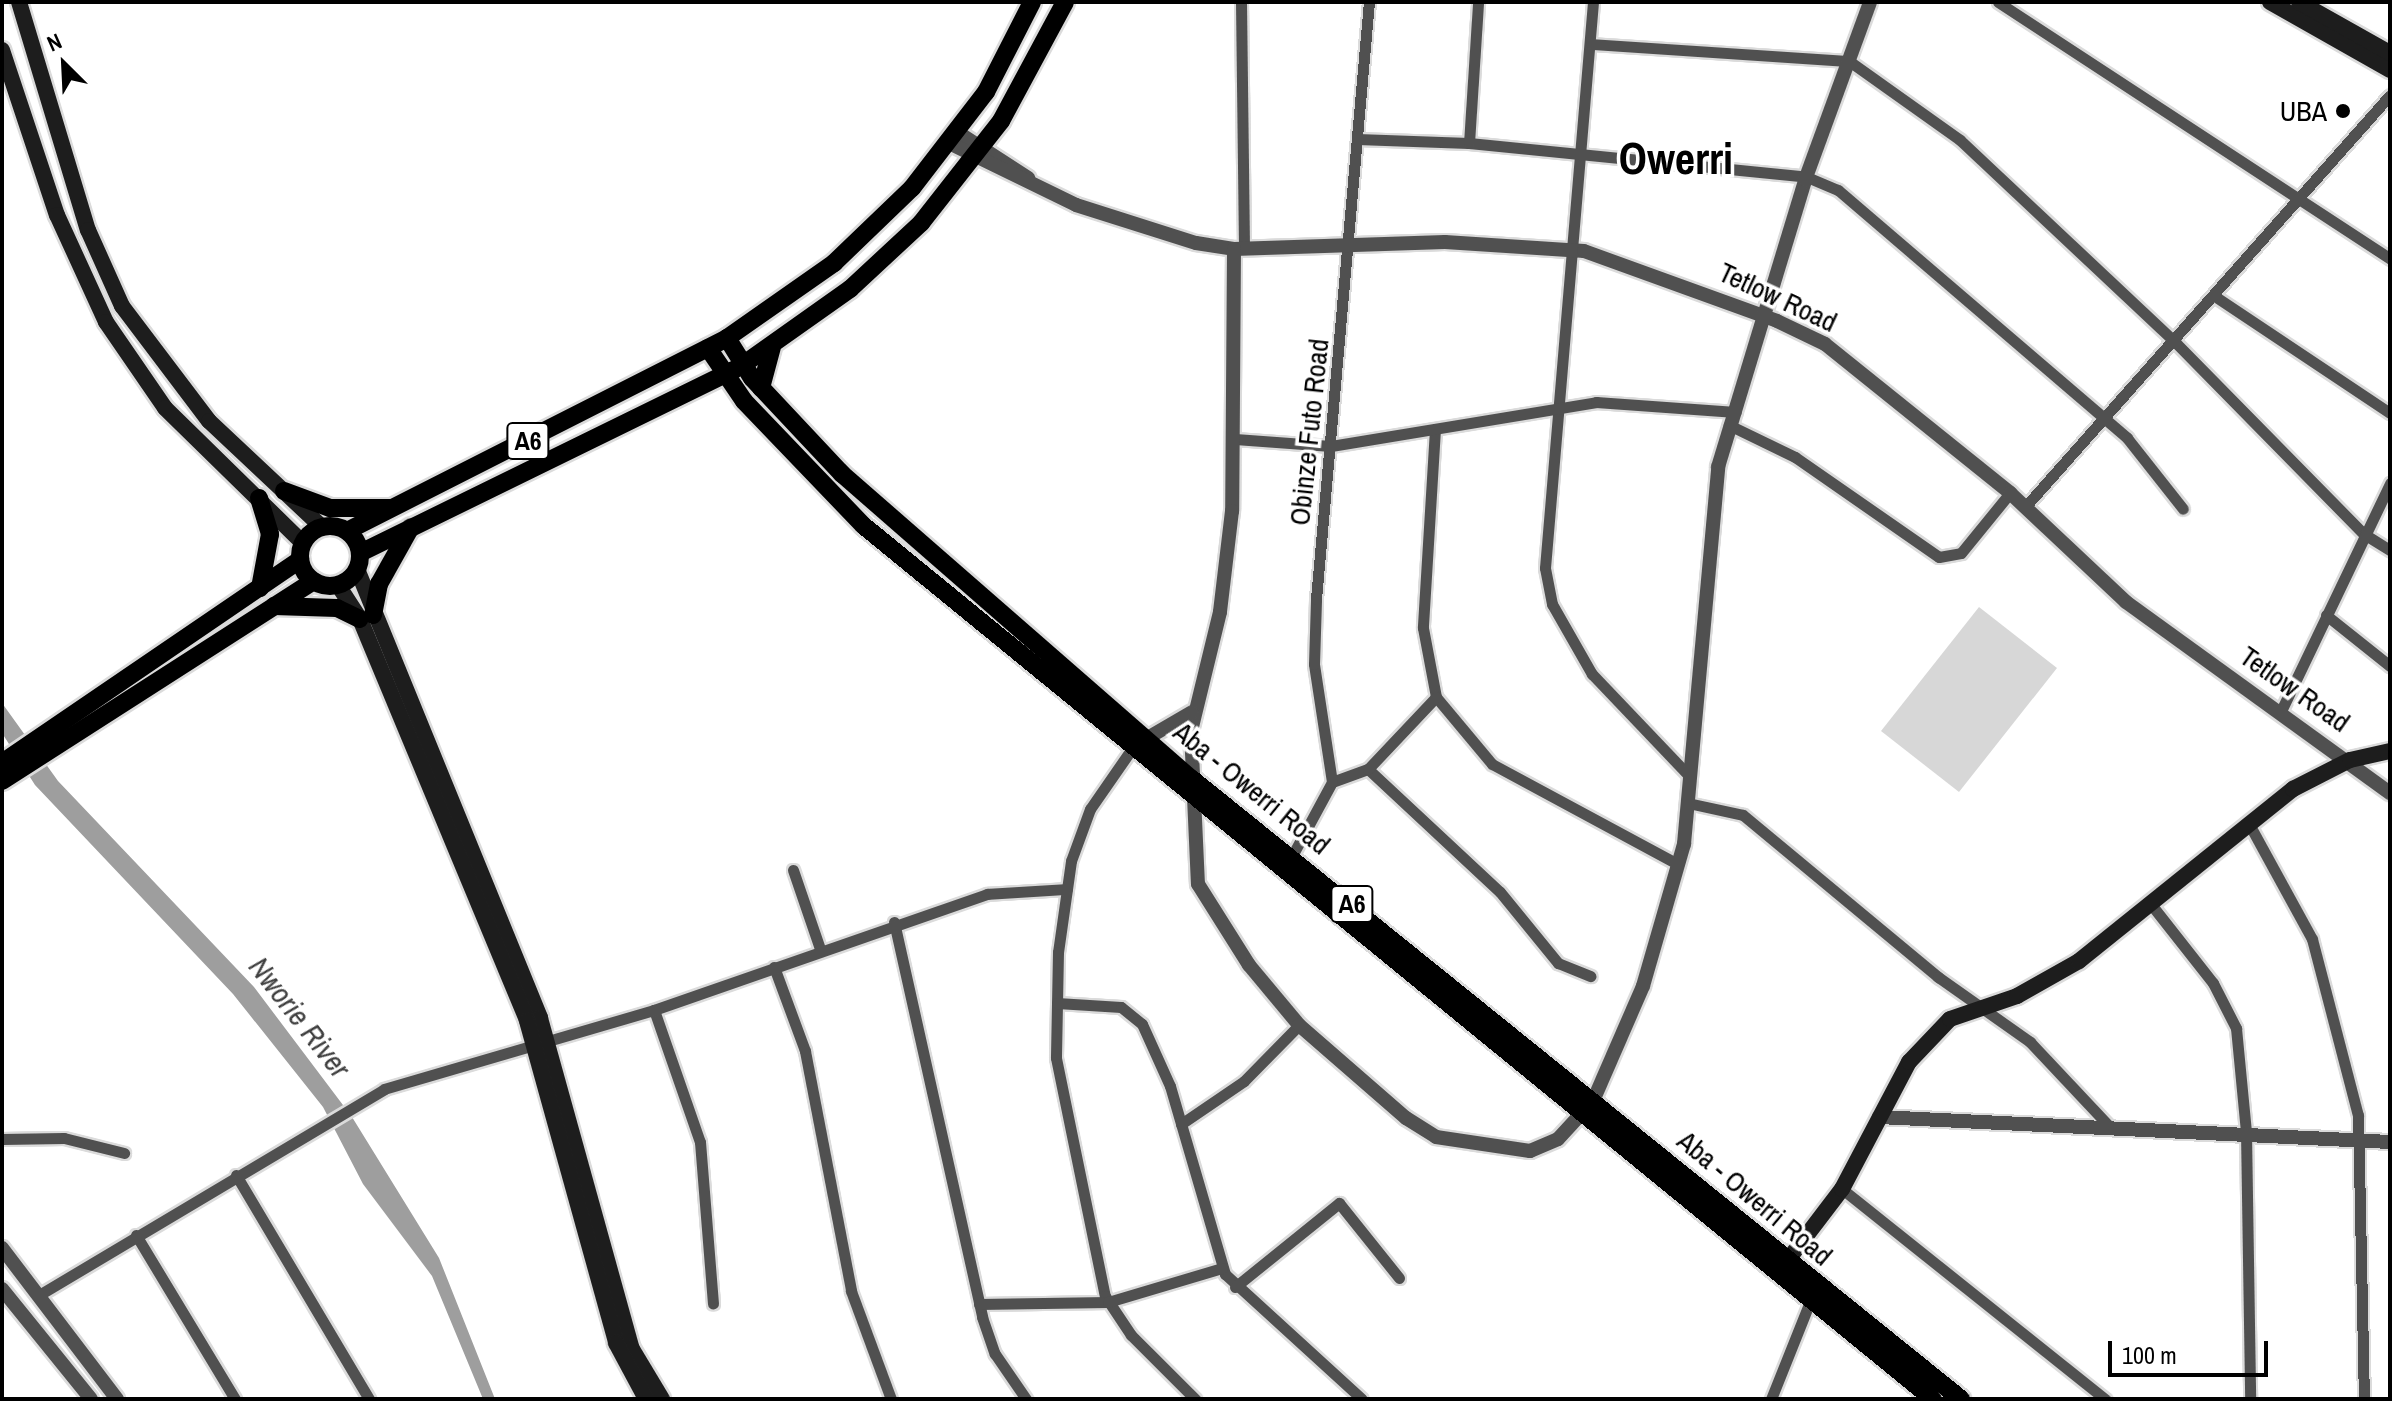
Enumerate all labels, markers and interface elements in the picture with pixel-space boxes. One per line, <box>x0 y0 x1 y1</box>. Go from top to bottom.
north arrow <box>24 24 104 104</box>
text: N <box>42 26 66 58</box>
place label: UBA <box>2280 94 2327 128</box>
marker: UBA <box>2334 102 2352 120</box>
district label: Owerri <box>1619 132 1733 184</box>
street label: Tetlow Road <box>1714 255 1842 339</box>
street label: Obinze Futo Road <box>1282 337 1336 527</box>
road number: A6 <box>506 419 550 463</box>
street label: Tetlow Road <box>2234 639 2356 739</box>
street label: Aba - Owerri Road <box>1167 715 1337 861</box>
road number: A6 <box>1330 882 1374 926</box>
water label: Nworie River <box>242 949 358 1085</box>
street label: Aba - Owerri Road <box>1671 1124 1839 1272</box>
scale bar <box>2112 1325 2272 1375</box>
text: 100 m <box>2122 1339 2177 1371</box>

